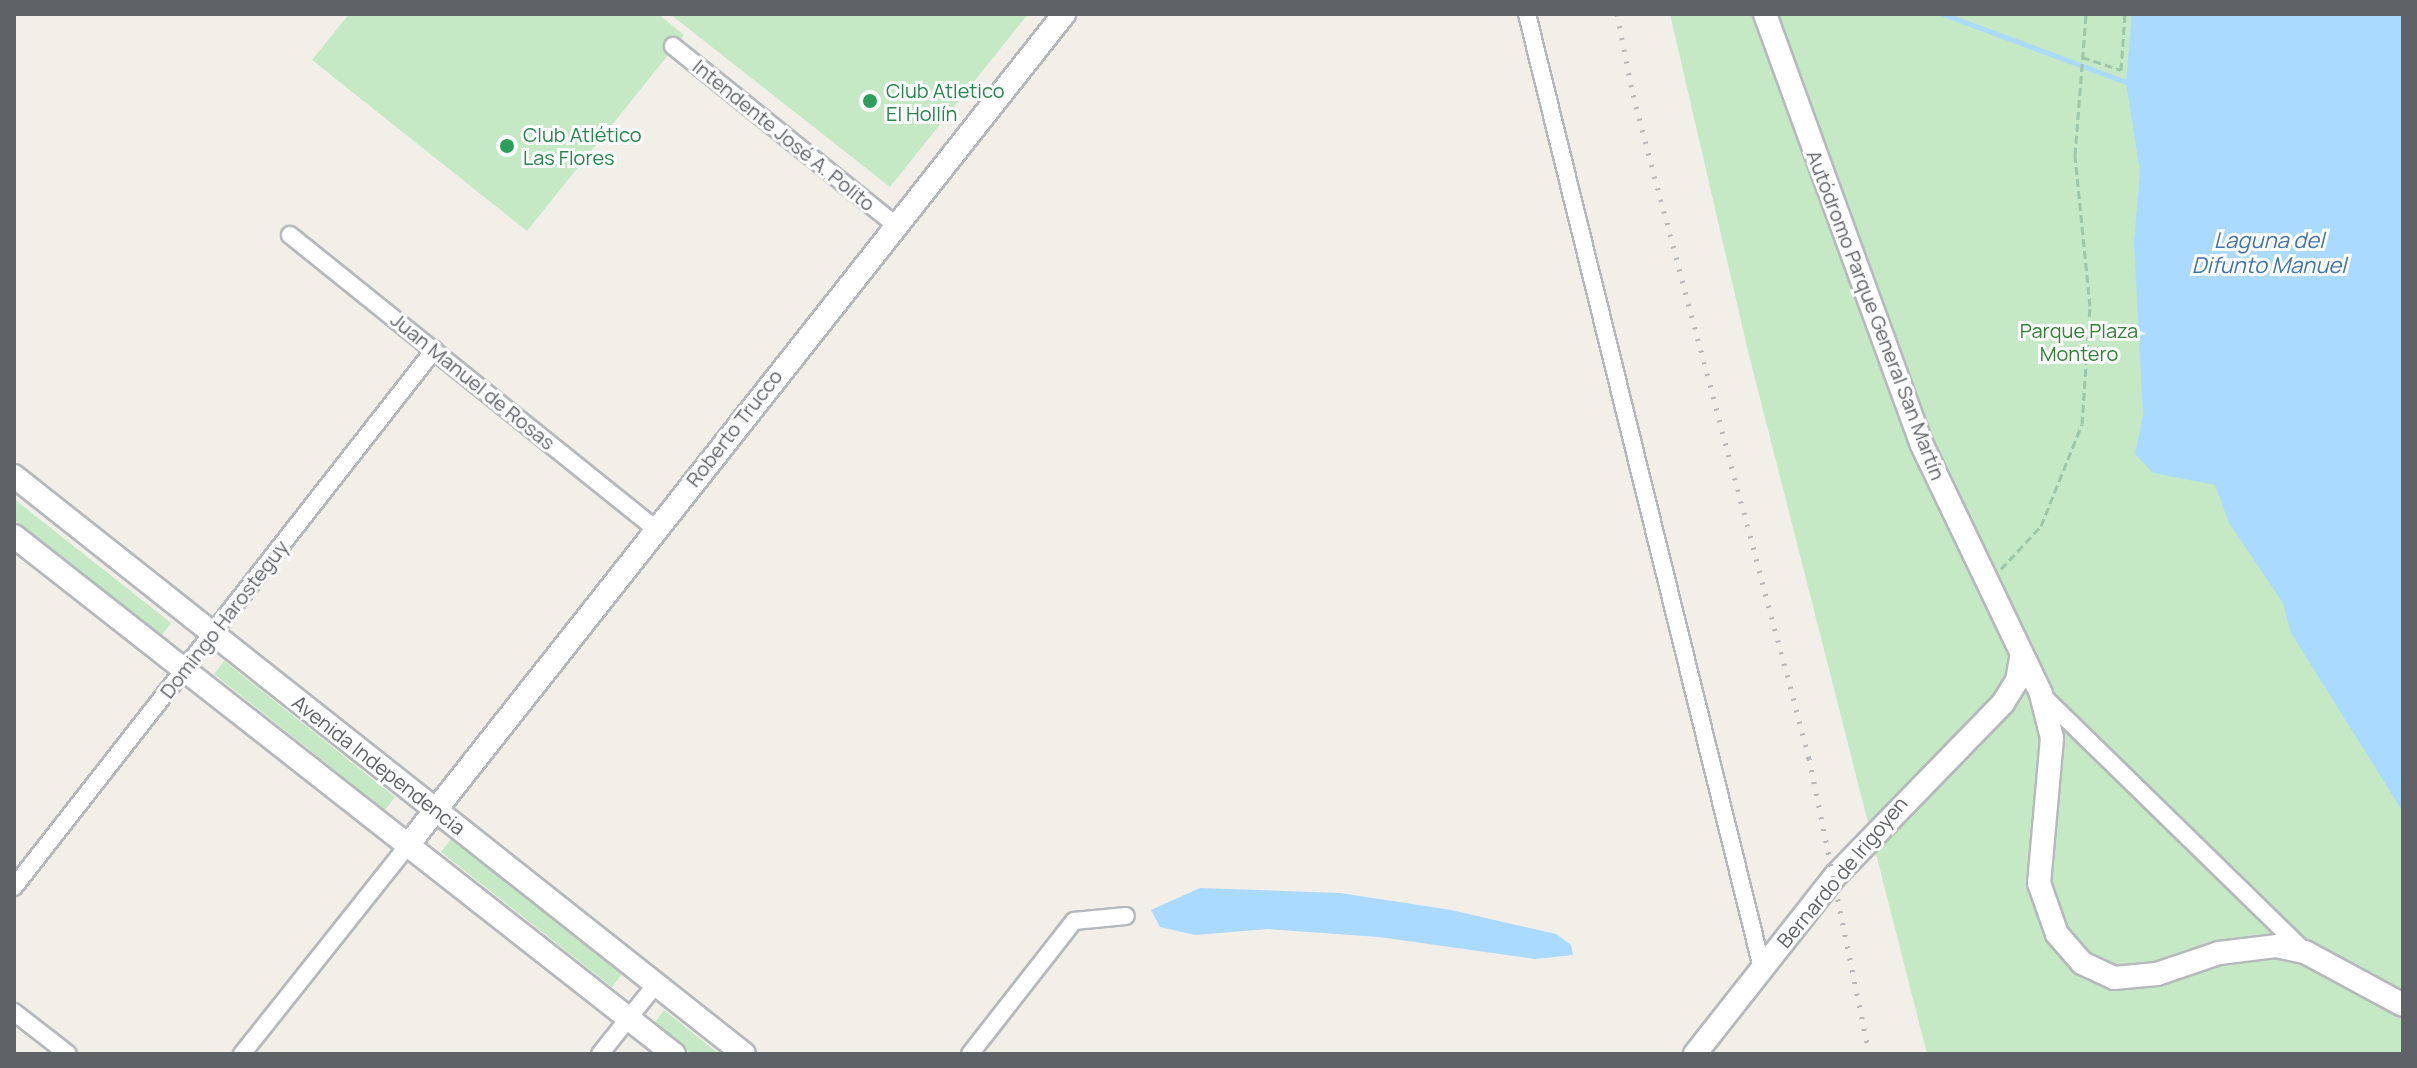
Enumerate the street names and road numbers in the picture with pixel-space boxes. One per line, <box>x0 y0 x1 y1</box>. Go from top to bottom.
street label: Intendente José A. Polito <box>688 54 880 216</box>
street label: Autódromo Parque General San Martín <box>1802 147 1950 483</box>
street label: Juan Manuel de Rosas <box>386 307 560 455</box>
street label: Roberto Trucco <box>681 365 787 491</box>
street label: Domingo Harosteguy <box>155 535 293 703</box>
street label: Avenida Independencia <box>288 690 470 840</box>
street label: Bernardo de Irigoyen <box>1772 792 1912 952</box>

